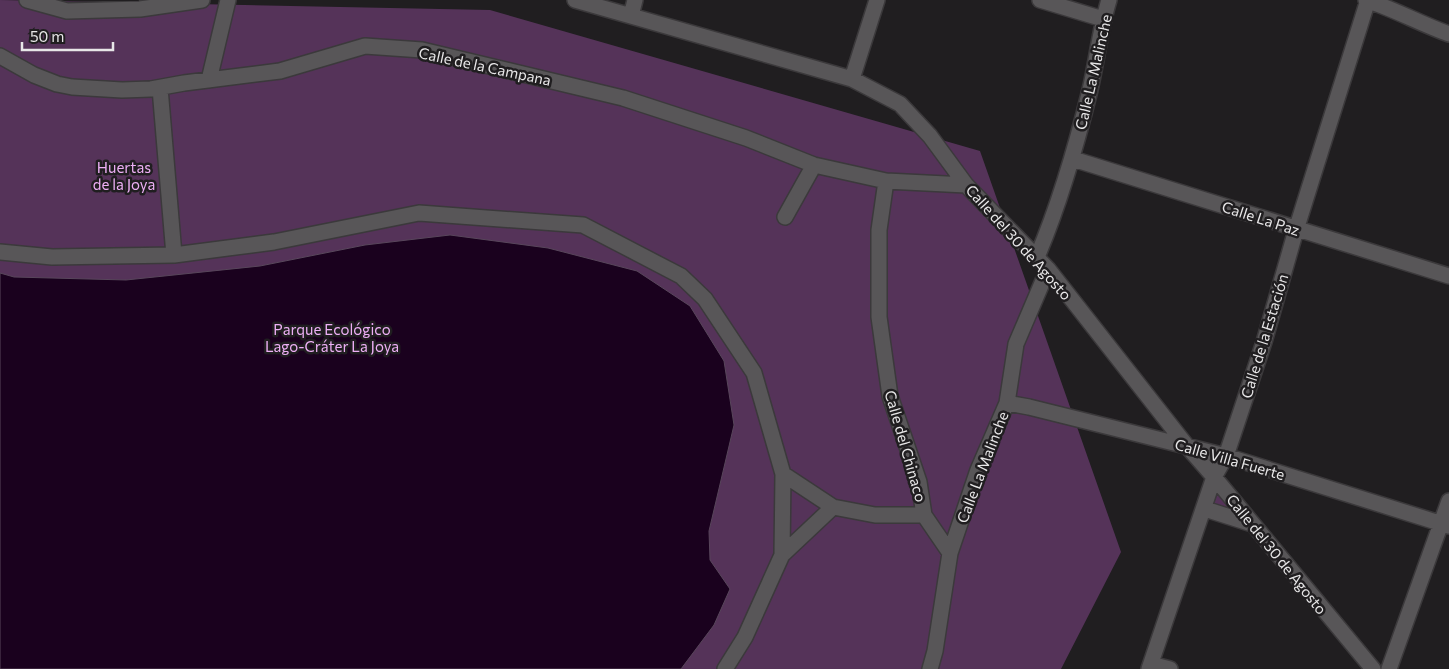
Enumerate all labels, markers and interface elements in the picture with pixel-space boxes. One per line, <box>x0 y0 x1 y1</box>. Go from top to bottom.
street label: Calle La Malinche <box>1071 12 1115 132</box>
scale bar <box>22 20 114 52</box>
text: 50 m <box>30 27 64 45</box>
street label: Calle de la Campana <box>417 43 553 89</box>
park label: Huertas de la Joya <box>93 158 155 193</box>
street label: Calle del 30 de Agosto <box>962 181 1076 303</box>
street label: Calle La Paz <box>1220 197 1302 239</box>
street label: Calle de la Estación <box>1237 272 1291 400</box>
park label: Parque Ecológico Lago-Cráter La Joya <box>265 320 399 355</box>
street label: Calle del Chinaco <box>881 388 931 504</box>
street label: Calle La Malinche <box>952 409 1012 525</box>
street label: Calle Villa Fuerte <box>1173 435 1287 483</box>
street label: Calle del 30 de Agosto <box>1223 490 1331 618</box>

